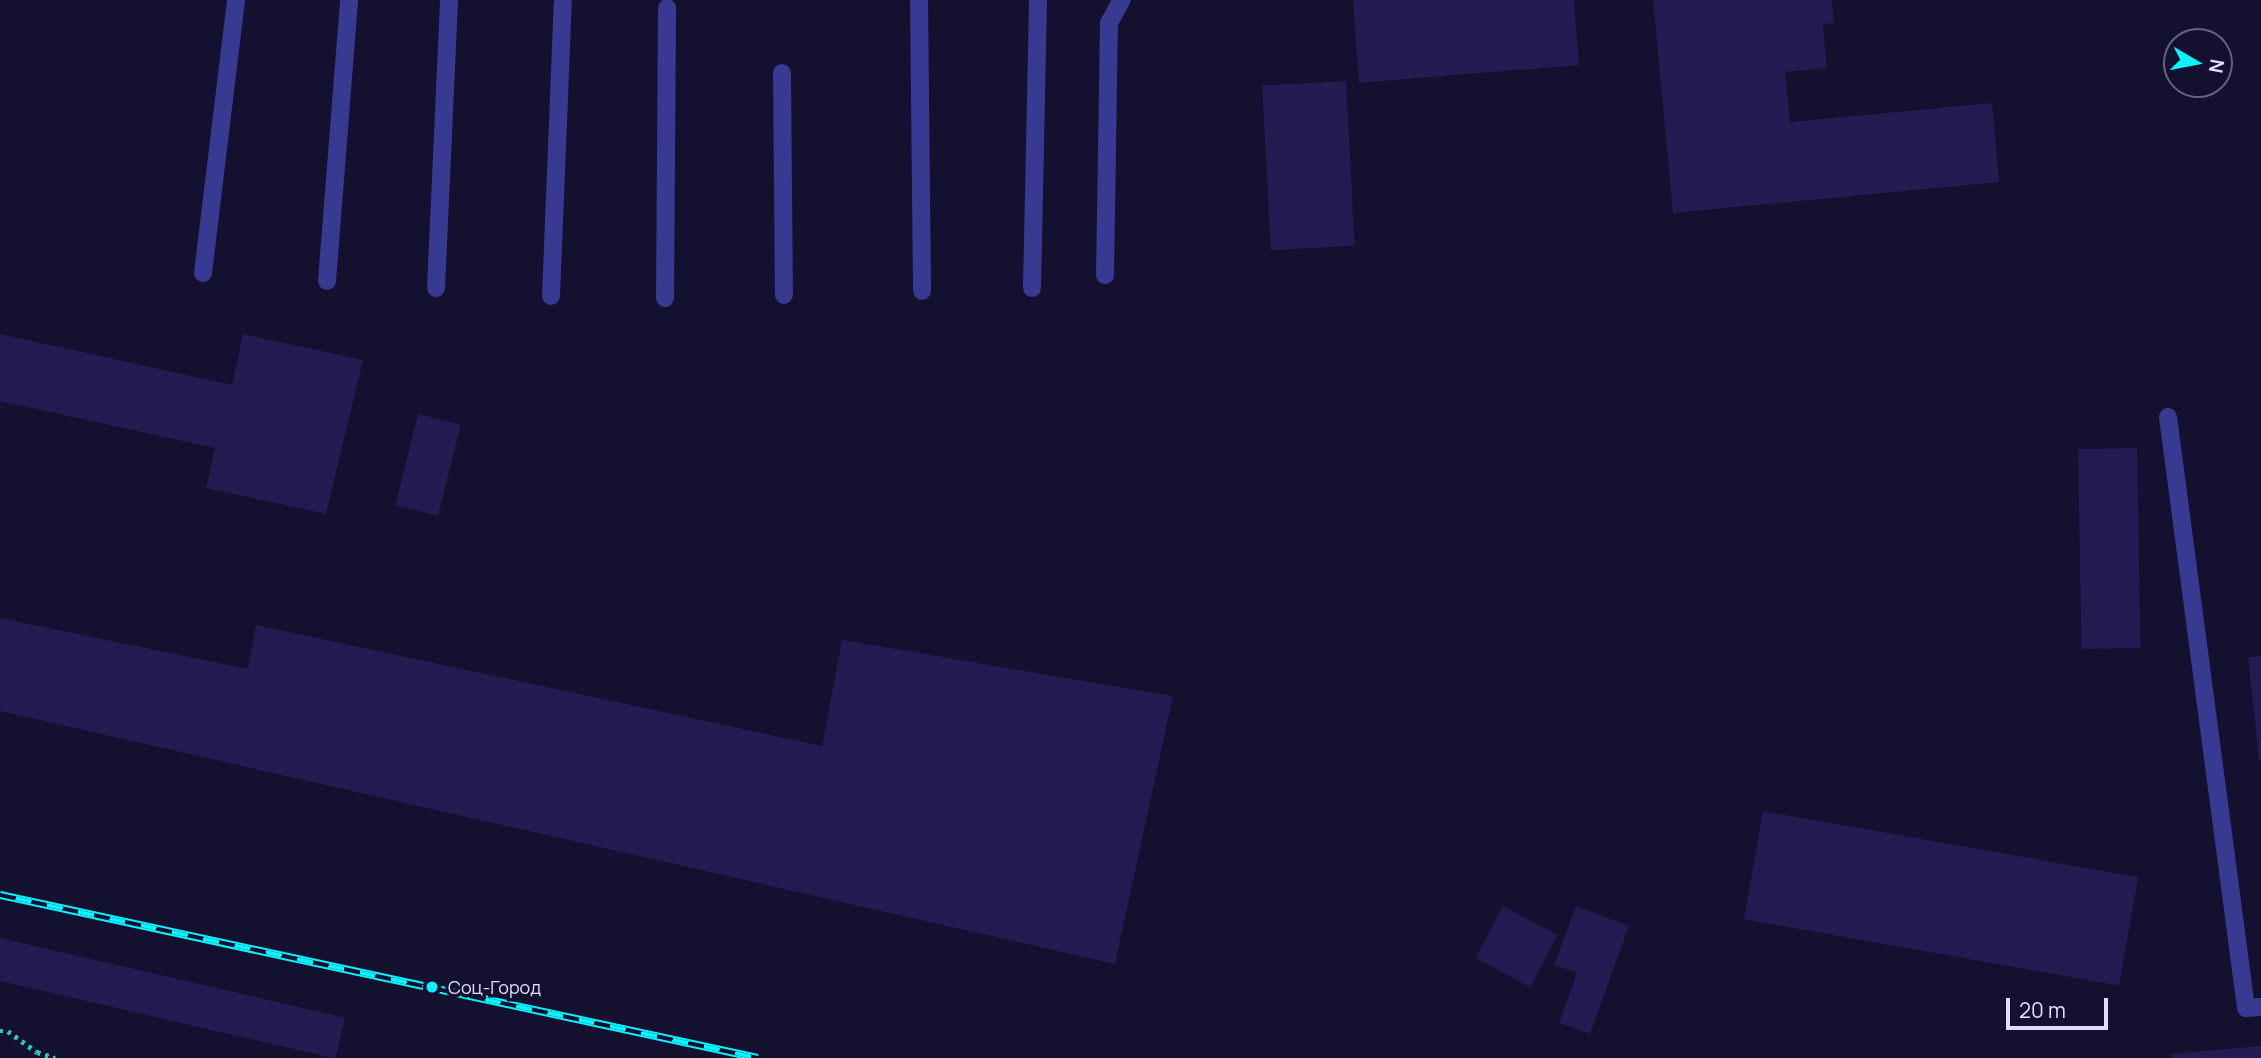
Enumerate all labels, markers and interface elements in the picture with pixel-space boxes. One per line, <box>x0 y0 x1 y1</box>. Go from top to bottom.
north arrow <box>2163 28 2233 98</box>
text: N <box>2203 57 2231 75</box>
place label: Соц-Город <box>448 976 541 998</box>
marker: Соц-Город <box>422 977 442 997</box>
scale bar <box>2009 984 2110 1028</box>
text: 20 m <box>2019 996 2066 1024</box>

